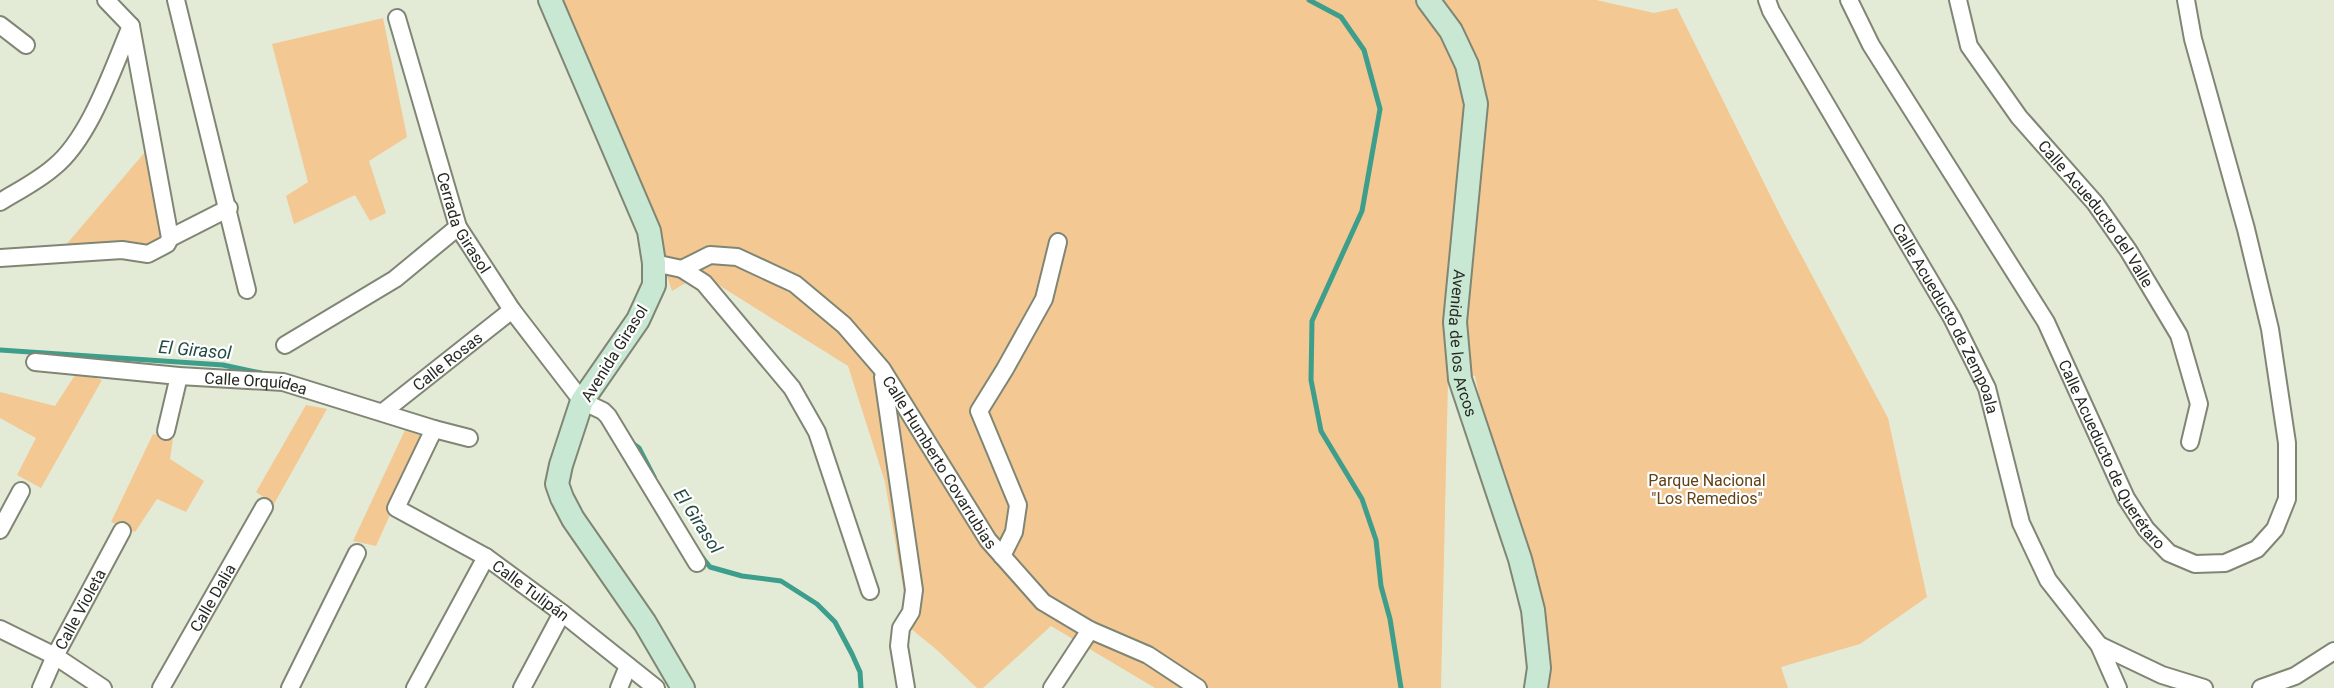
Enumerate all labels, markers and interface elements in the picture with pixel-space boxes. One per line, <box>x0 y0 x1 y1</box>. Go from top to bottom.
street label: Calle Acueducto del Valle <box>2034 136 2157 291</box>
street label: Cerrada Girasol <box>433 170 495 277</box>
street label: Calle Acueducto de Zempoala <box>1888 220 2002 416</box>
street label: Avenida de los Arcos <box>1445 269 1481 419</box>
street label: Avenida Girasol <box>577 301 652 405</box>
street label: Calle Rosas <box>409 328 486 395</box>
water label: El Girasol <box>158 336 233 363</box>
street label: Calle Acueducto de Querétaro <box>2054 357 2169 553</box>
street label: Calle Orquídea <box>204 368 310 399</box>
street label: Calle Humberto Covarrubias <box>878 372 1000 553</box>
park label: Parque Nacional "Los Remedios" <box>1648 471 1766 508</box>
water label: El Girasol <box>670 484 728 558</box>
street label: Calle Tulipán <box>488 556 573 625</box>
street label: Calle Dalia <box>186 561 240 635</box>
street label: Calle Violeta <box>51 566 110 653</box>

